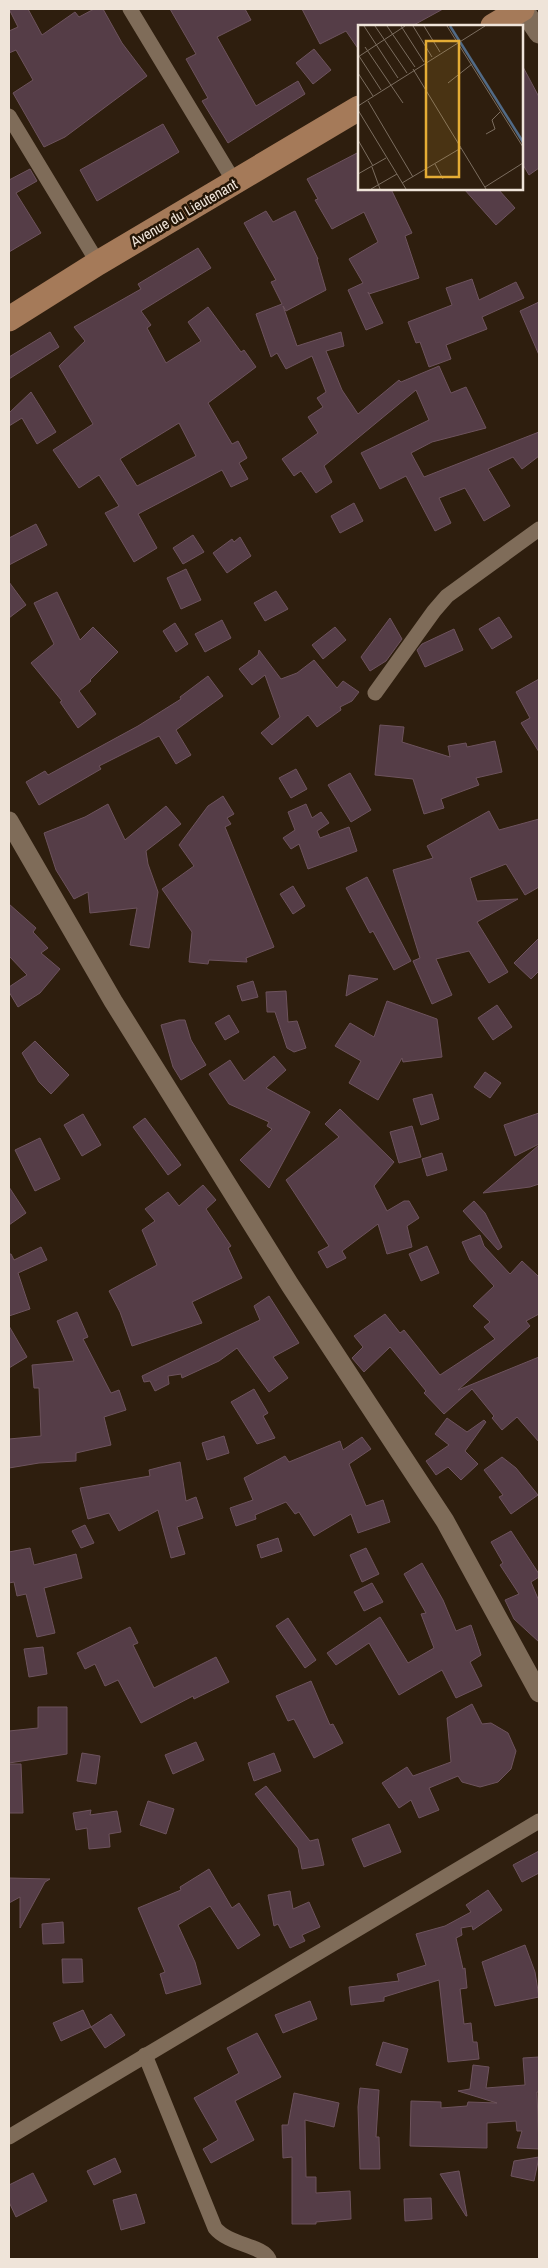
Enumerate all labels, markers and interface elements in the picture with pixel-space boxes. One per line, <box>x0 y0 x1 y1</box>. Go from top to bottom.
inset map <box>358 25 523 190</box>
street label: Avenue du Lieutenant <box>126 173 242 252</box>

